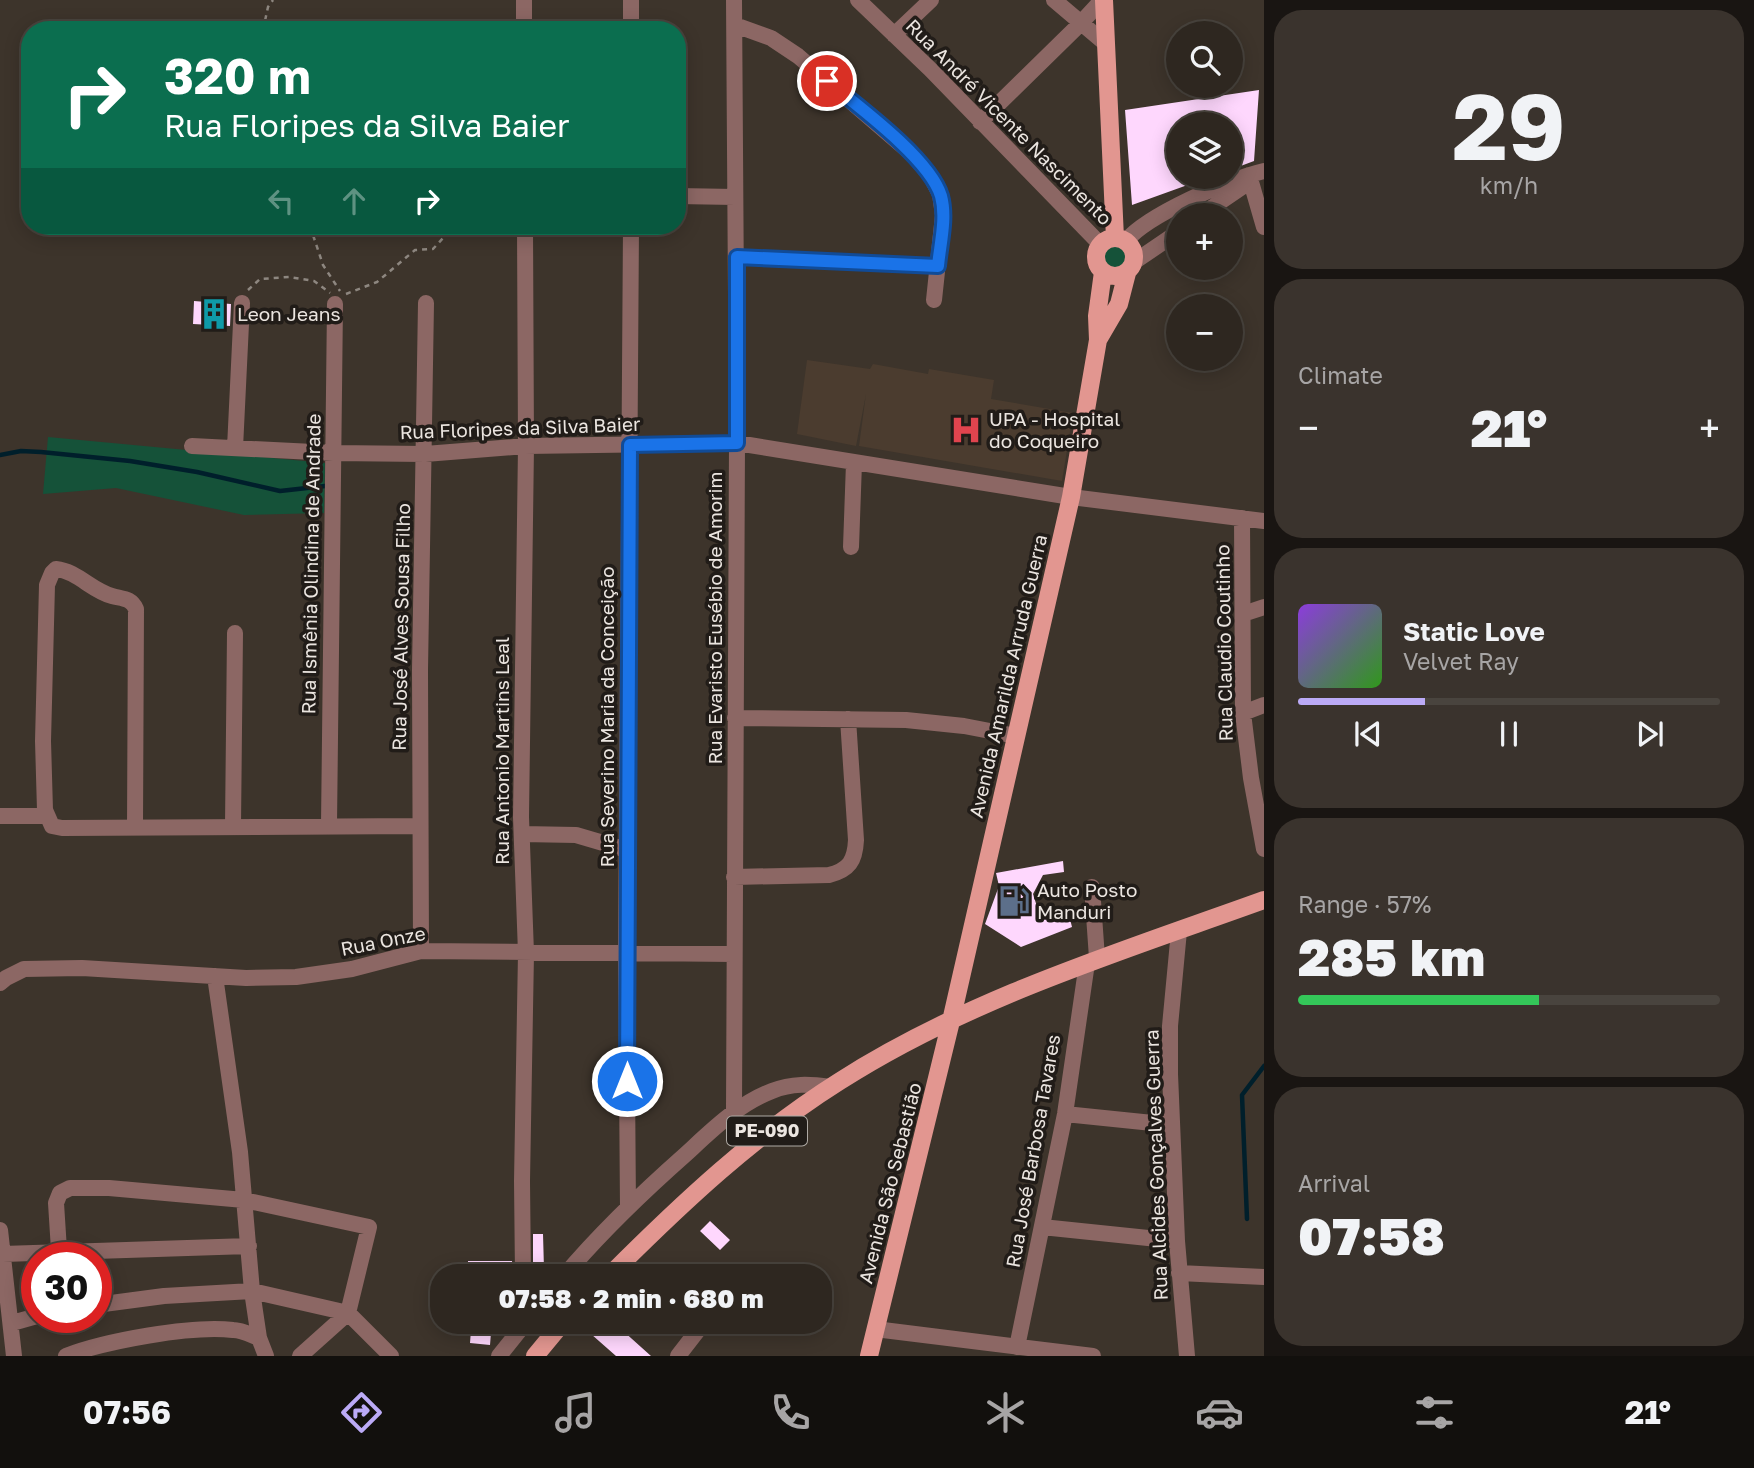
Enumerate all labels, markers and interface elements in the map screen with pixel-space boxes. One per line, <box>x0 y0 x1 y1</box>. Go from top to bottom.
street label: Rua André Vicente Nascimento <box>902 14 1117 229</box>
map controls <box>1166 21 1243 371</box>
button: search <box>1166 21 1243 98</box>
text: 320 m <box>164 46 311 105</box>
icon: right <box>49 49 140 140</box>
pin <box>797 51 857 111</box>
icon: arrive <box>808 62 846 100</box>
text: 29 <box>1452 71 1566 180</box>
text: Rua Floripes da Silva Baier <box>164 106 570 144</box>
button: layers <box>1166 112 1243 189</box>
text: km/h <box>1480 171 1538 199</box>
icon: left <box>262 182 300 220</box>
icon: ahead <box>335 182 373 220</box>
icon: right <box>408 182 446 220</box>
button: + <box>1166 203 1243 280</box>
button: − <box>1166 294 1243 371</box>
building icon: Leon Jeans <box>197 297 231 331</box>
place label: Leon Jeans <box>237 302 341 325</box>
text: Climate <box>1298 361 1383 389</box>
text: 21° <box>1471 396 1547 458</box>
text: − <box>1298 405 1319 450</box>
text: + <box>1699 405 1720 450</box>
place label: UPA - Hospital do Coqueiro <box>989 407 1120 452</box>
street label: Rua Floripes da Silva Baier <box>399 412 641 443</box>
street label: Rua Ismênia Olindina de Andrade <box>296 413 325 715</box>
hospital icon: UPA - Hospital do Coqueiro <box>949 413 983 447</box>
street label: Rua Evaristo Eusébio de Amorim <box>703 472 726 764</box>
street label: Rua José Alves Sousa Filho <box>387 503 414 751</box>
street label: Avenida Amarilda Arruda Guerra <box>964 532 1051 820</box>
street label: Rua Claudio Coutinho <box>1210 544 1237 742</box>
street label: Rua Severino Maria da Conceição <box>595 566 618 868</box>
text: Static Love <box>1403 616 1545 647</box>
street label: Rua Antonio Martins Leal <box>490 637 513 865</box>
text: Velvet Ray <box>1403 647 1519 675</box>
icon: previous <box>1349 715 1387 753</box>
icon: pause <box>1490 715 1528 753</box>
icon: next <box>1631 715 1669 753</box>
place label: Auto Posto Manduri <box>1037 878 1137 923</box>
fuel station icon: Auto Posto Manduri <box>997 884 1031 918</box>
text: Range · 57% <box>1298 890 1431 918</box>
street label: Rua Onze <box>339 921 427 960</box>
text: 285 km <box>1298 925 1485 987</box>
street label: Rua Alcides Gonçalves Guerra <box>1139 1029 1172 1301</box>
street label: Rua José Barbosa Tavares <box>1001 1033 1064 1269</box>
position arrow <box>590 1044 664 1118</box>
street label: Avenida São Sebastião <box>853 1080 926 1286</box>
road number: PE-090 <box>727 1116 807 1146</box>
text: Arrival <box>1298 1169 1370 1197</box>
text: 07:58 <box>1298 1204 1445 1266</box>
speed limit sign: 30 <box>21 1242 112 1333</box>
text: 07:58 · 2 min · 680 m <box>498 1283 764 1314</box>
icon: directions <box>337 1388 386 1437</box>
icon: music <box>551 1388 600 1437</box>
icon: phone <box>766 1388 815 1437</box>
icon: climate <box>981 1388 1030 1437</box>
icon: car <box>1195 1388 1244 1437</box>
icon: filters <box>1410 1388 1459 1437</box>
text: 07:56 <box>83 1393 171 1431</box>
text: 21° <box>1625 1393 1671 1431</box>

